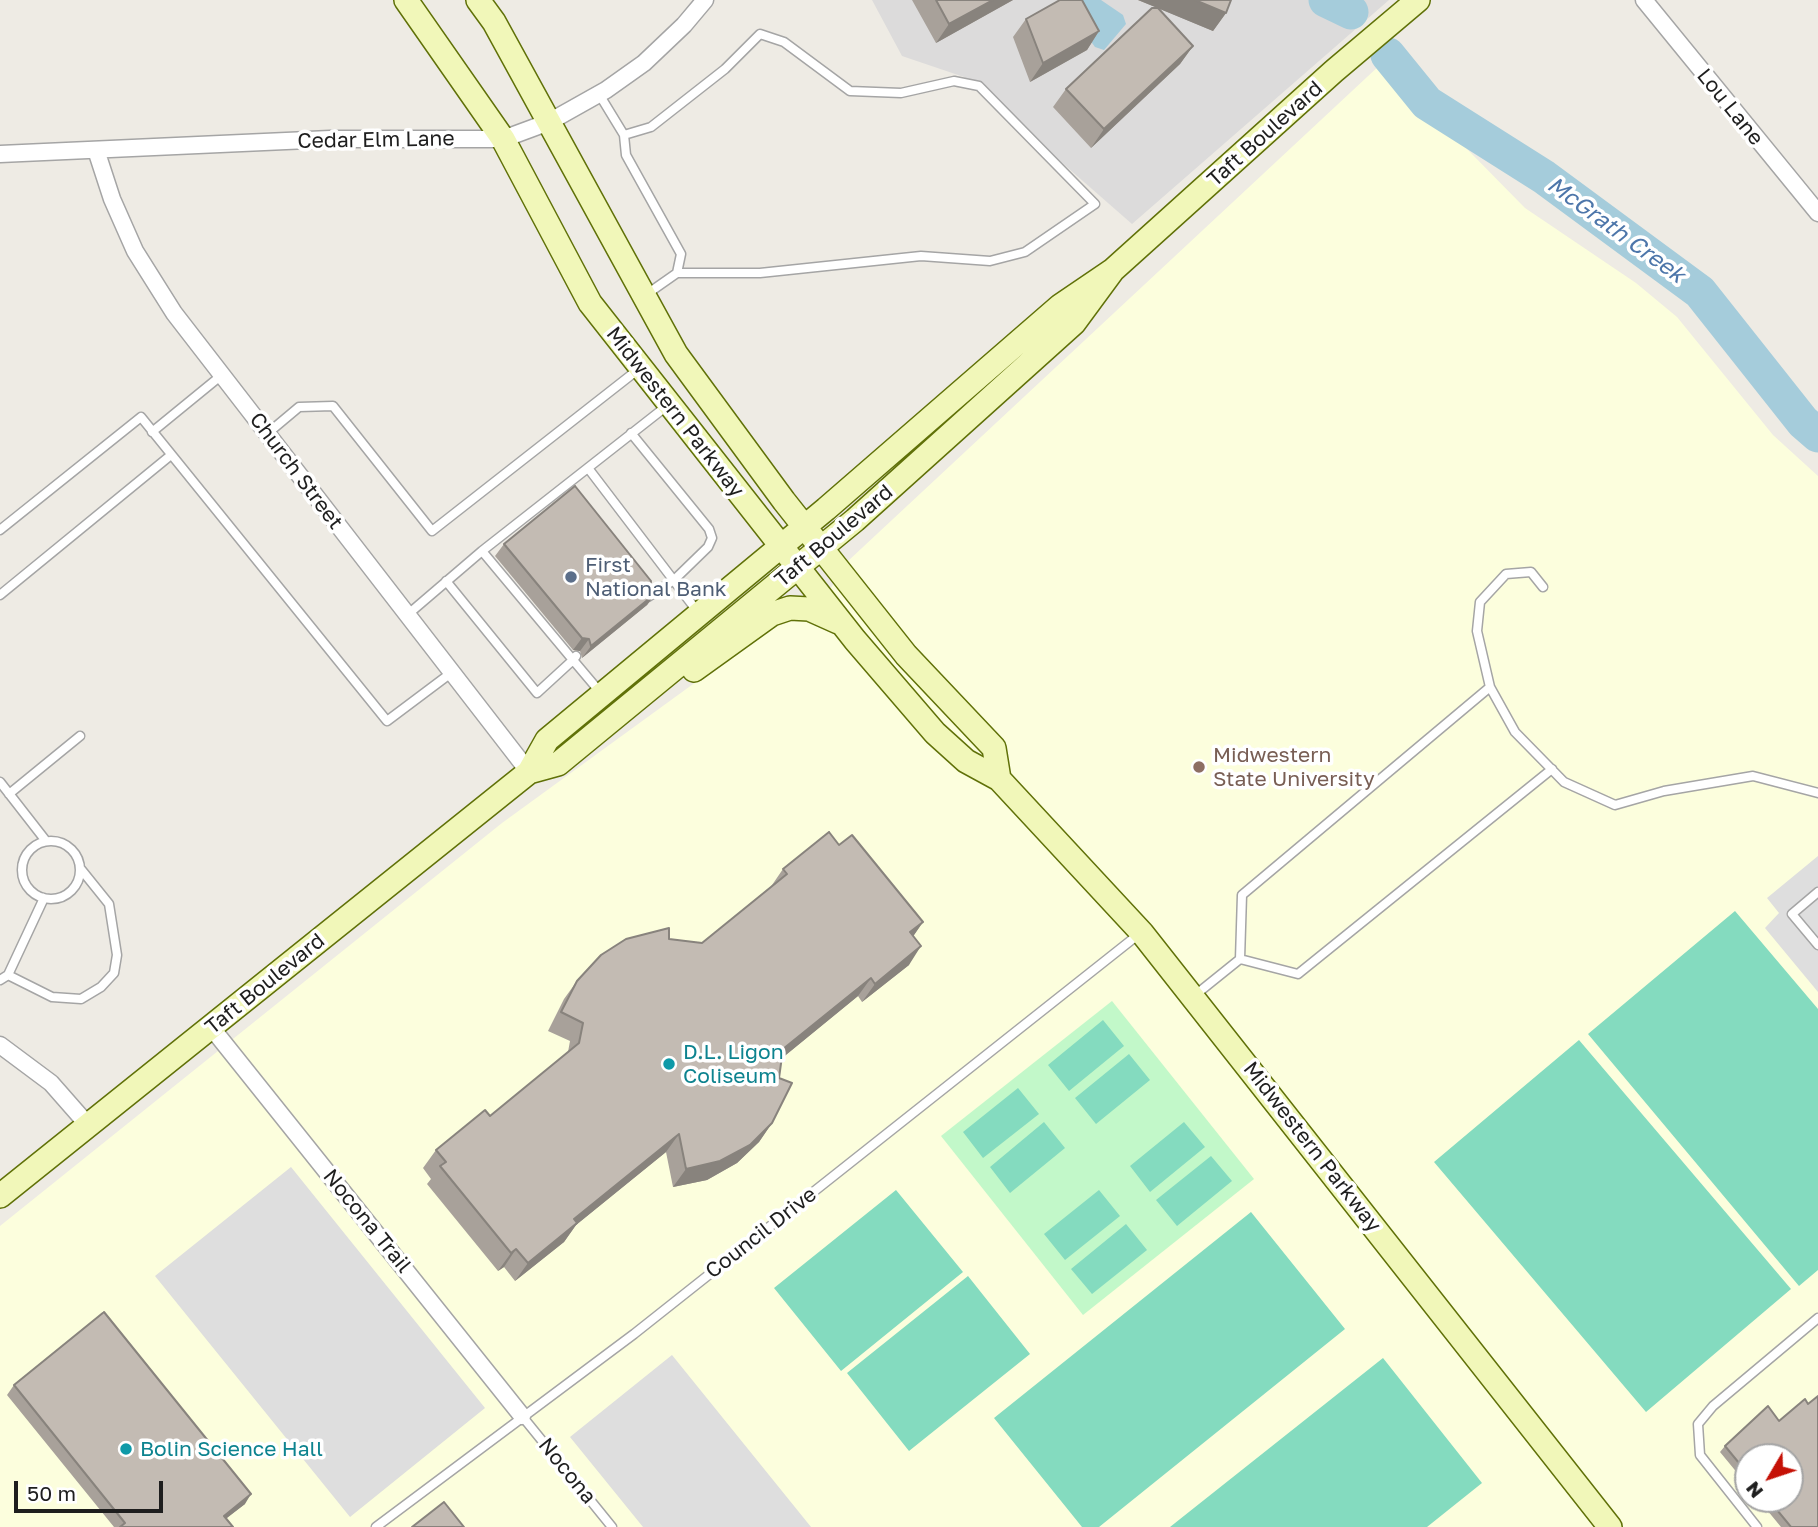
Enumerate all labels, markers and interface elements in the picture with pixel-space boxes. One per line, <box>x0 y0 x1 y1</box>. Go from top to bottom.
street label: Lou Lane <box>1691 64 1769 150</box>
street label: Taft Boulevard <box>1202 76 1328 192</box>
street label: Cedar Elm Lane <box>297 126 455 154</box>
water label: McGrath Creek <box>1542 171 1690 289</box>
street label: Midwestern Parkway <box>601 322 749 502</box>
street label: Church Street <box>244 408 348 534</box>
street label: Taft Boulevard <box>770 479 898 593</box>
place label: First National Bank <box>585 552 727 602</box>
marker: First National Bank <box>563 569 579 585</box>
place label: Midwestern State University <box>1213 742 1375 792</box>
marker: Midwestern State University <box>1191 759 1207 775</box>
street label: Taft Boulevard <box>200 928 330 1040</box>
place label: D.L. Ligon Coliseum <box>683 1039 784 1089</box>
marker: D.L. Ligon Coliseum <box>661 1056 677 1072</box>
street label: Midwestern Parkway <box>1238 1057 1386 1237</box>
street label: Nocona Trail <box>318 1164 416 1278</box>
street label: Council Drive <box>701 1182 821 1284</box>
street label: Nocona <box>533 1433 601 1509</box>
place label: Bolin Science Hall <box>140 1436 323 1462</box>
marker: Bolin Science Hall <box>118 1441 134 1457</box>
north arrow <box>1734 1443 1804 1513</box>
scale bar <box>18 1468 166 1512</box>
text: N <box>1740 1477 1767 1503</box>
text: 50 m <box>27 1480 76 1506</box>

